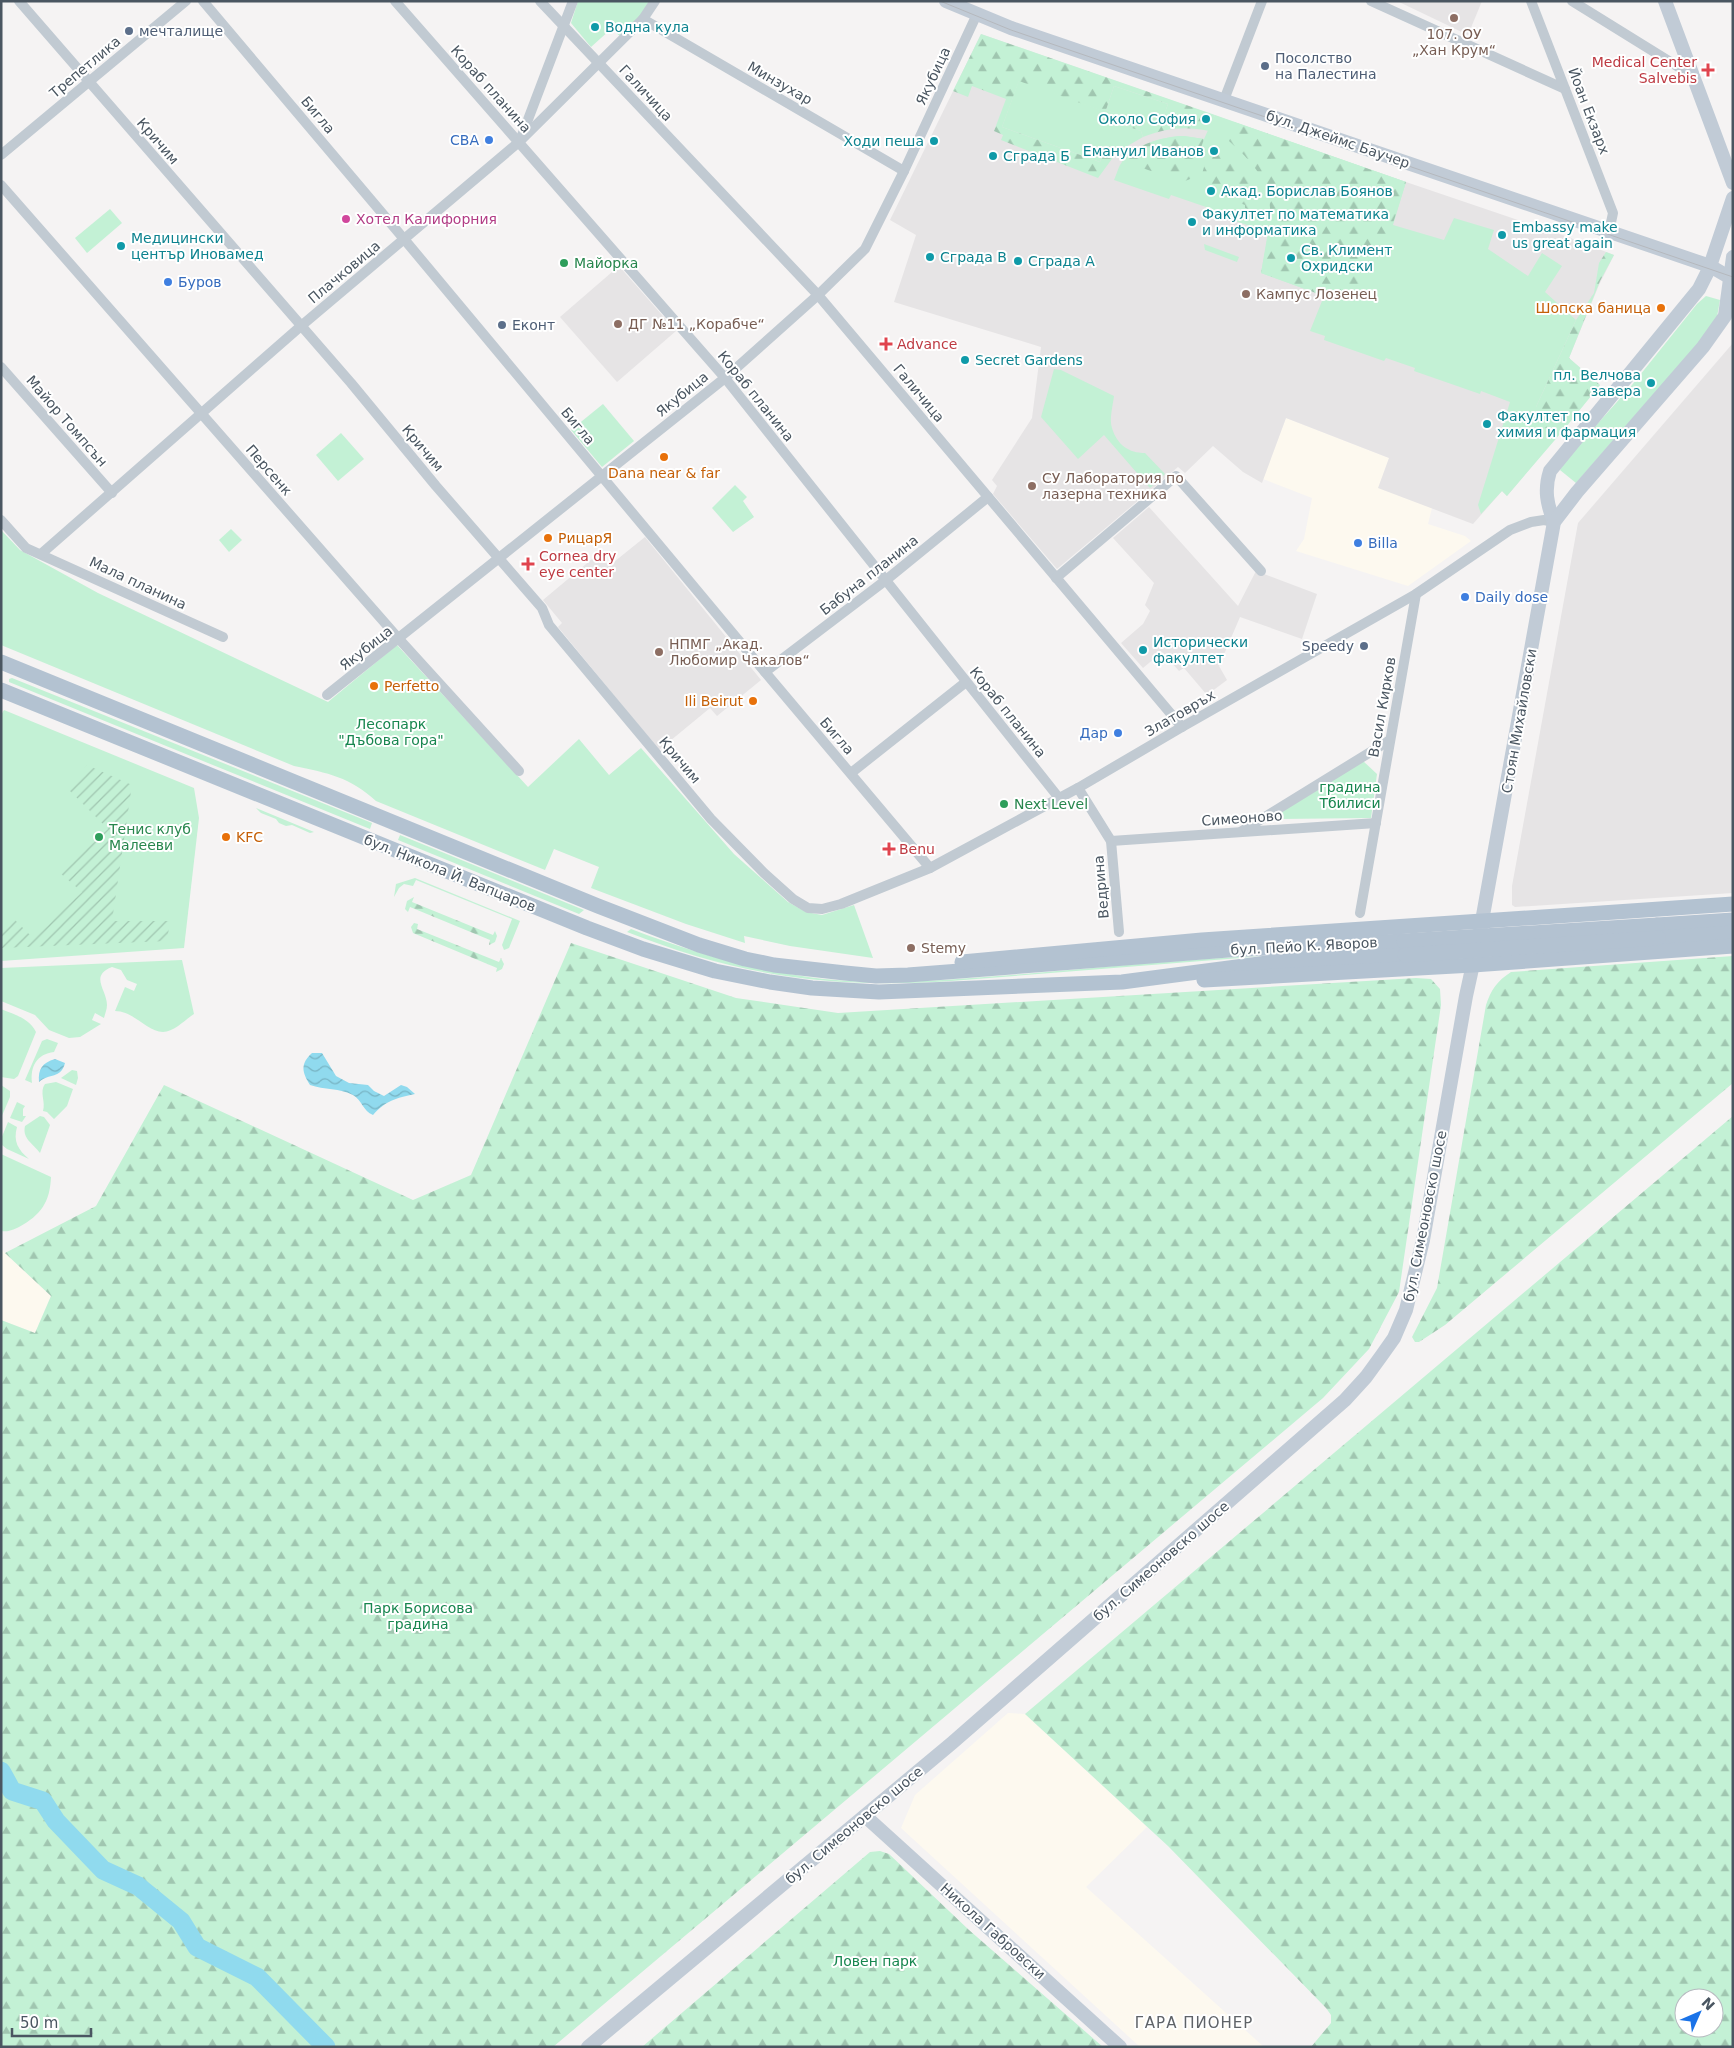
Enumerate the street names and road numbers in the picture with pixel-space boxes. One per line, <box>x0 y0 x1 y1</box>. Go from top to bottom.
street label: Трепетлика <box>46 33 123 102</box>
street label: Кораб планина <box>448 42 534 136</box>
street label: Якубица <box>913 44 953 108</box>
street label: Минзухар <box>745 58 815 108</box>
street label: Галичица <box>616 62 676 124</box>
street label: Йоан Екзарх <box>1565 65 1614 157</box>
street label: Бигла <box>298 93 338 137</box>
street label: бул. Джеймс Баучер <box>1264 107 1412 171</box>
street label: Кричим <box>134 115 182 167</box>
street label: Плачковица <box>305 237 383 307</box>
street label: Кораб планина <box>715 348 797 444</box>
street label: Галичица <box>890 361 948 425</box>
street label: Якубица <box>653 368 711 420</box>
street label: Майор Томпсън <box>23 372 111 470</box>
street label: Бигла <box>558 404 598 448</box>
street label: Кричим <box>399 421 447 475</box>
street label: Персенк <box>243 441 295 499</box>
street label: Бабуна планина <box>817 532 921 618</box>
street label: Мала планина <box>87 553 189 613</box>
street label: Якубица <box>337 623 395 673</box>
street label: Стоян Михайловски <box>1498 647 1540 795</box>
street label: Васил Кирков <box>1365 656 1399 758</box>
street label: Кораб планина <box>967 664 1049 760</box>
street label: Златовръх <box>1142 686 1218 740</box>
street label: Бигла <box>817 714 857 758</box>
street label: Кричим <box>656 733 704 787</box>
street label: Симеоново <box>1201 807 1283 829</box>
street label: бул. Никола Й. Вапцаров <box>362 830 539 915</box>
street label: Ведрина <box>1090 855 1112 919</box>
street label: бул. Пейо К. Яворов <box>1230 934 1378 958</box>
street label: бул. Симеоновско шосе <box>1401 1129 1449 1303</box>
street label: бул. Симеоновско шосе <box>1090 1498 1232 1624</box>
street label: бул. Симеоновско шосе <box>782 1763 926 1887</box>
street label: Никола Габровски <box>937 1880 1049 1982</box>

